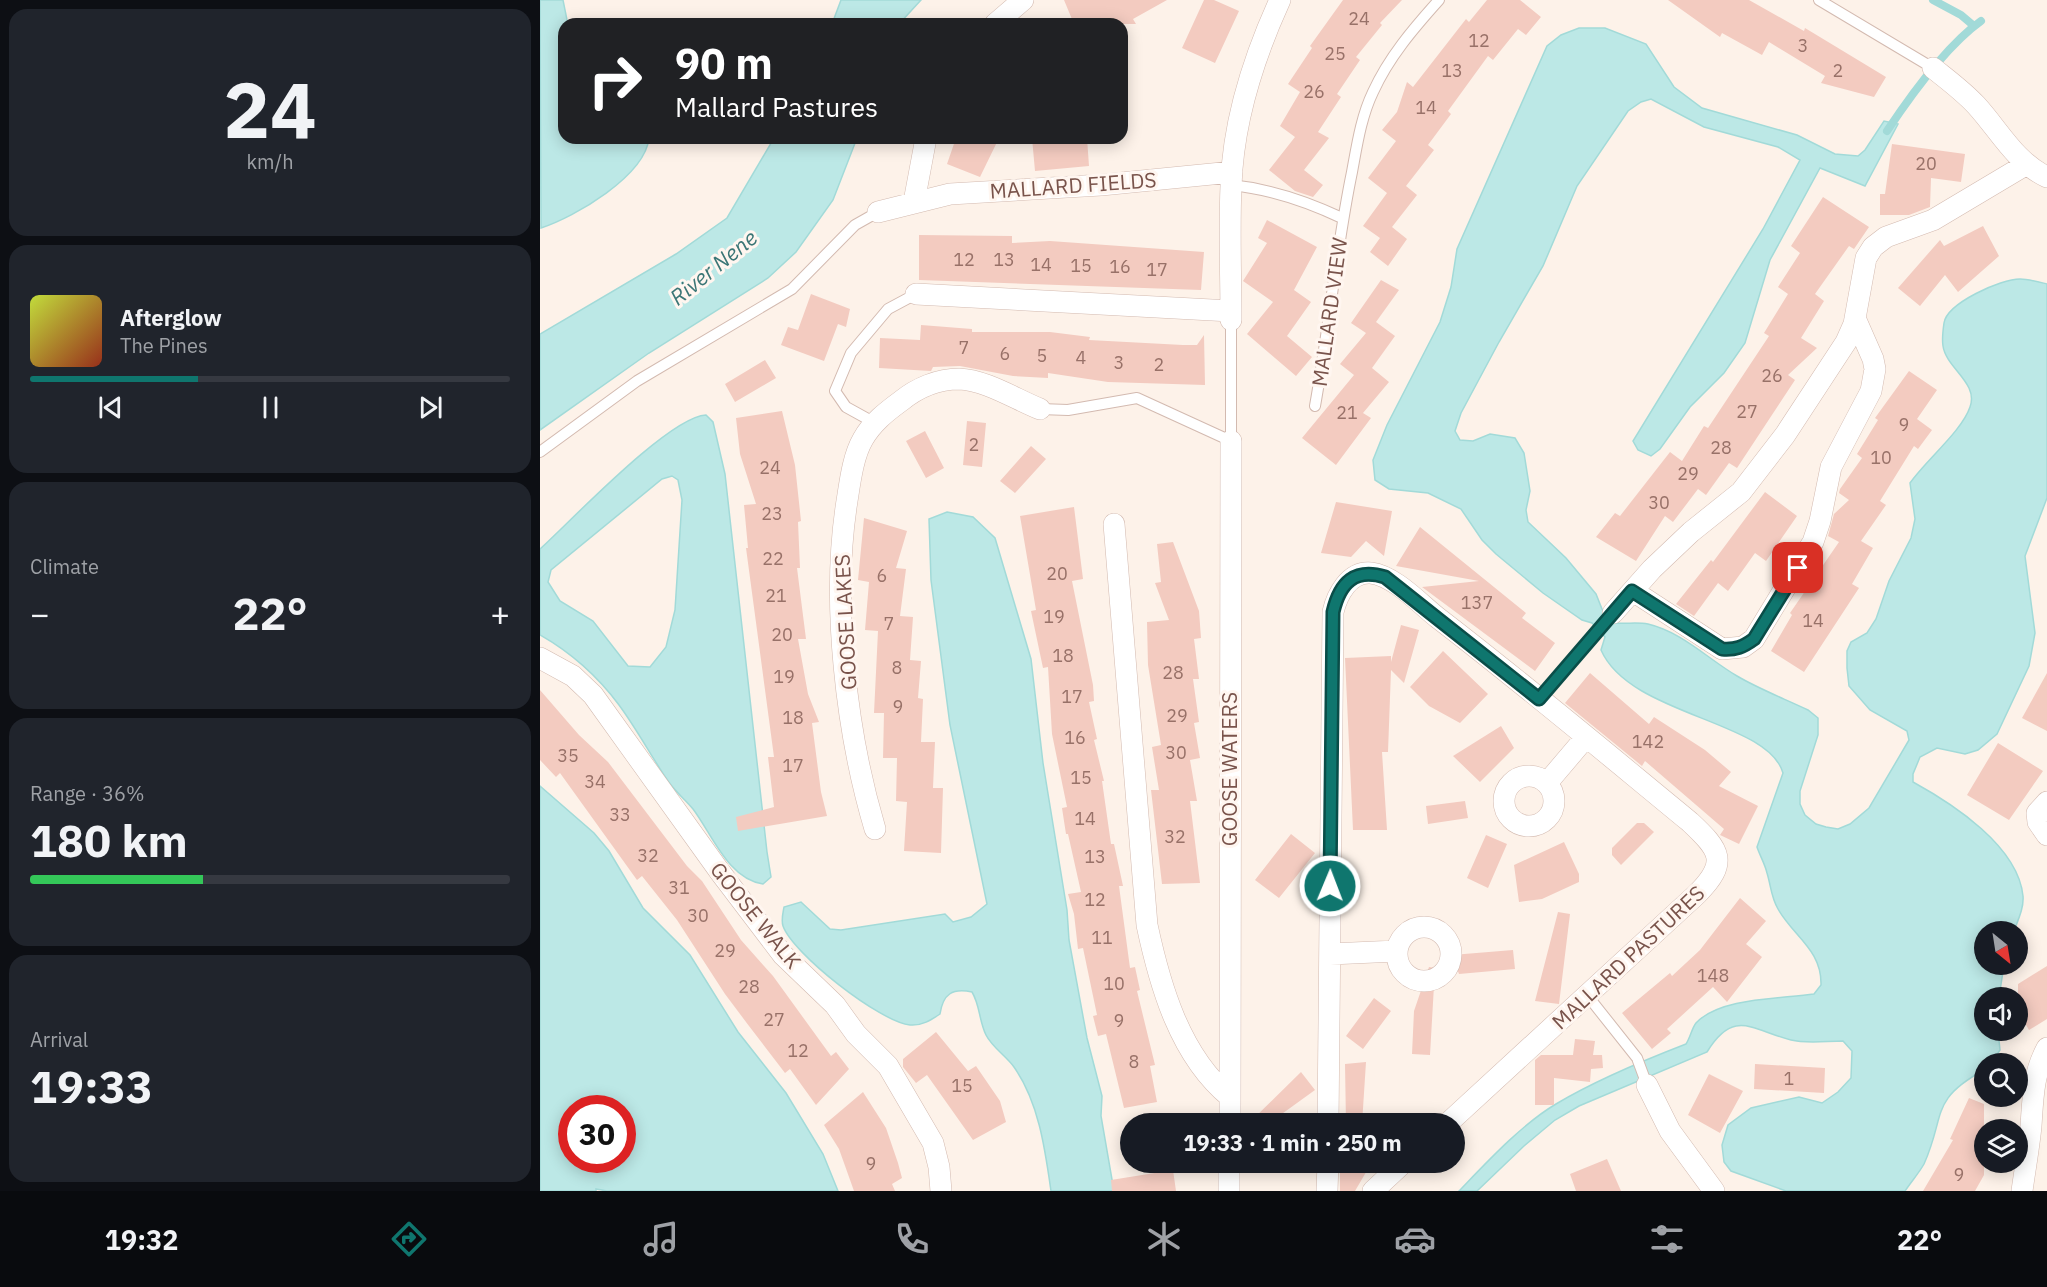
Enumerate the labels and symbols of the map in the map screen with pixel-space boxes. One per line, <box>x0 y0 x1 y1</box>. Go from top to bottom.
house number: 24 <box>1348 7 1370 30</box>
house number: 12 <box>1468 29 1490 52</box>
house number: 3 <box>1798 34 1808 57</box>
house number: 25 <box>1324 42 1346 65</box>
house number: 13 <box>1441 59 1463 82</box>
house number: 2 <box>1833 59 1843 82</box>
house number: 26 <box>1303 80 1325 103</box>
house number: 14 <box>1415 96 1437 119</box>
house number: 20 <box>1915 152 1937 175</box>
street label: MALLARD FIELDS <box>989 165 1157 205</box>
water label: River Nene <box>663 223 763 311</box>
street label: MALLARD VIEW <box>1305 235 1353 388</box>
house number: 12 <box>953 248 975 271</box>
house number: 13 <box>993 248 1015 271</box>
house number: 14 <box>1030 253 1052 276</box>
house number: 15 <box>1070 254 1092 277</box>
house number: 16 <box>1109 255 1131 278</box>
house number: 17 <box>1146 258 1168 281</box>
house number: 7 <box>959 336 969 359</box>
house number: 6 <box>1000 342 1010 365</box>
house number: 5 <box>1037 344 1047 367</box>
house number: 4 <box>1076 346 1087 369</box>
house number: 3 <box>1114 351 1124 374</box>
house number: 2 <box>1154 353 1164 376</box>
house number: 26 <box>1761 364 1783 387</box>
house number: 27 <box>1736 400 1758 423</box>
house number: 21 <box>1336 401 1358 424</box>
house number: 9 <box>1899 413 1909 436</box>
house number: 2 <box>969 433 979 456</box>
house number: 28 <box>1710 436 1732 459</box>
house number: 10 <box>1870 446 1892 469</box>
house number: 24 <box>759 456 781 479</box>
house number: 29 <box>1677 462 1699 485</box>
house number: 30 <box>1648 491 1670 514</box>
house number: 23 <box>761 502 783 525</box>
pin <box>1772 542 1823 593</box>
house number: 22 <box>762 547 784 570</box>
street label: GOOSE LAKES <box>827 553 863 691</box>
house number: 20 <box>1046 562 1068 585</box>
house number: 6 <box>877 564 887 587</box>
house number: 21 <box>765 584 787 607</box>
house number: 137 <box>1461 591 1493 614</box>
house number: 19 <box>1043 605 1065 628</box>
house number: 14 <box>1802 609 1824 632</box>
house number: 7 <box>884 612 894 635</box>
house number: 20 <box>771 623 793 646</box>
house number: 18 <box>1052 644 1074 667</box>
house number: 8 <box>892 656 902 679</box>
house number: 28 <box>1162 661 1184 684</box>
house number: 19 <box>773 665 795 688</box>
house number: 17 <box>1061 685 1083 708</box>
street label: GOOSE WATERS <box>1215 692 1243 846</box>
house number: 9 <box>893 695 903 718</box>
house number: 29 <box>1166 704 1188 727</box>
house number: 18 <box>782 706 804 729</box>
house number: 16 <box>1064 726 1086 749</box>
house number: 142 <box>1632 730 1664 753</box>
house number: 30 <box>1165 741 1187 764</box>
house number: 35 <box>557 744 579 767</box>
house number: 17 <box>782 754 804 777</box>
house number: 15 <box>1070 766 1092 789</box>
house number: 34 <box>584 770 606 793</box>
house number: 33 <box>609 803 631 826</box>
house number: 14 <box>1074 807 1096 830</box>
house number: 32 <box>1164 825 1186 848</box>
house number: 32 <box>637 844 659 867</box>
house number: 13 <box>1084 845 1106 868</box>
position arrow <box>1298 854 1362 918</box>
street label: GOOSE WALK <box>704 856 808 974</box>
house number: 31 <box>668 876 690 899</box>
street label: MALLARD PASTURES <box>1546 879 1710 1035</box>
house number: 12 <box>1084 888 1106 911</box>
house number: 30 <box>687 904 709 927</box>
north arrow <box>1974 921 2028 975</box>
house number: 11 <box>1091 926 1113 949</box>
house number: 29 <box>714 939 736 962</box>
house number: 148 <box>1697 964 1729 987</box>
house number: 10 <box>1103 972 1125 995</box>
house number: 28 <box>738 975 760 998</box>
house number: 27 <box>763 1008 785 1031</box>
house number: 9 <box>1114 1009 1124 1032</box>
house number: 12 <box>787 1039 809 1062</box>
house number: 8 <box>1129 1050 1139 1073</box>
house number: 1 <box>1784 1067 1794 1090</box>
house number: 15 <box>951 1074 973 1097</box>
speed limit sign: 30 <box>558 1095 636 1173</box>
house number: 9 <box>866 1152 876 1175</box>
house number: 9 <box>1954 1163 1964 1186</box>

